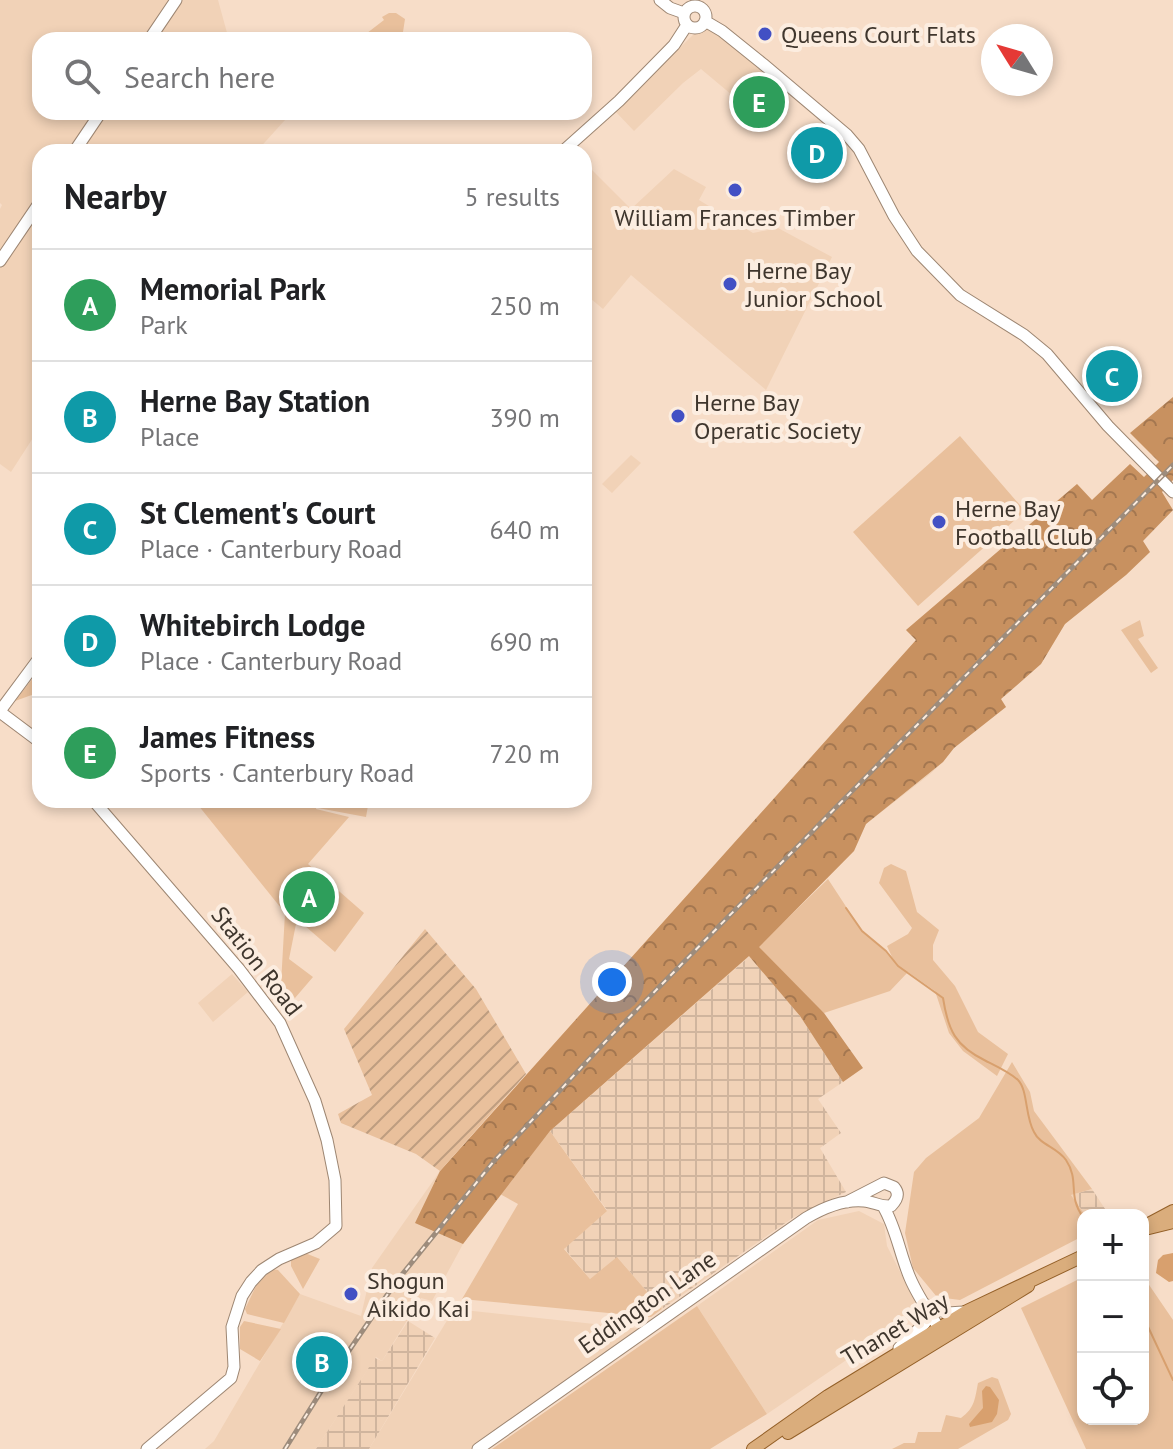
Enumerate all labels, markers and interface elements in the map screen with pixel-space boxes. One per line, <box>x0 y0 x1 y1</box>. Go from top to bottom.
place label: Queens Court Flats <box>781 19 976 50</box>
north arrow <box>981 24 1053 96</box>
marker: Queens Court Flats <box>756 25 774 43</box>
search box <box>32 32 592 120</box>
icon: search <box>60 54 104 98</box>
text: Search here <box>124 57 275 96</box>
pin: E <box>733 72 785 132</box>
pin: D <box>791 123 843 183</box>
text: Nearby <box>64 174 166 218</box>
text: 5 results <box>465 180 560 213</box>
marker: William Frances Timber <box>726 181 744 199</box>
place label: William Frances Timber <box>615 202 855 233</box>
place label: Herne Bay Junior School <box>745 255 882 314</box>
text: Memorial Park <box>140 269 326 308</box>
marker: Herne Bay Junior School <box>721 275 739 293</box>
text: A <box>82 289 98 322</box>
text: 250 m <box>489 289 560 322</box>
text: Park <box>140 308 188 341</box>
pin: C <box>1086 346 1138 406</box>
text: Herne Bay Station <box>140 381 370 420</box>
place label: Herne Bay Operatic Society <box>694 387 861 446</box>
text: B <box>82 401 98 434</box>
text: 390 m <box>489 401 560 434</box>
marker: Herne Bay Operatic Society <box>669 407 687 425</box>
text: Place <box>140 420 199 453</box>
text: St Clement's Court <box>140 493 375 532</box>
place label: Herne Bay Football Club <box>955 493 1093 552</box>
text: C <box>83 513 97 546</box>
text: 640 m <box>489 513 560 546</box>
marker: Herne Bay Football Club <box>930 513 948 531</box>
text: Place · Canterbury Road <box>140 532 402 565</box>
text: Whitebirch Lodge <box>140 605 365 644</box>
text: D <box>82 625 98 658</box>
text: 690 m <box>489 625 560 658</box>
text: Place · Canterbury Road <box>140 644 402 677</box>
text: James Fitness <box>140 717 315 756</box>
text: E <box>83 737 97 770</box>
text: 720 m <box>489 737 560 770</box>
text: Sports · Canterbury Road <box>140 756 414 789</box>
pin: A <box>283 867 335 927</box>
street label: Station Road <box>205 900 309 1022</box>
your location <box>592 962 632 1002</box>
map controls <box>1077 1209 1149 1425</box>
button: + <box>1077 1209 1149 1281</box>
street label: Eddington Lane <box>572 1243 722 1361</box>
place label: Shogun Aikido Kai <box>367 1265 470 1324</box>
button: − <box>1077 1281 1149 1353</box>
marker: Shogun Aikido Kai <box>342 1285 360 1303</box>
street label: Thanet Way <box>836 1285 954 1373</box>
pin: B <box>296 1332 348 1392</box>
button: locate <box>1077 1353 1149 1425</box>

